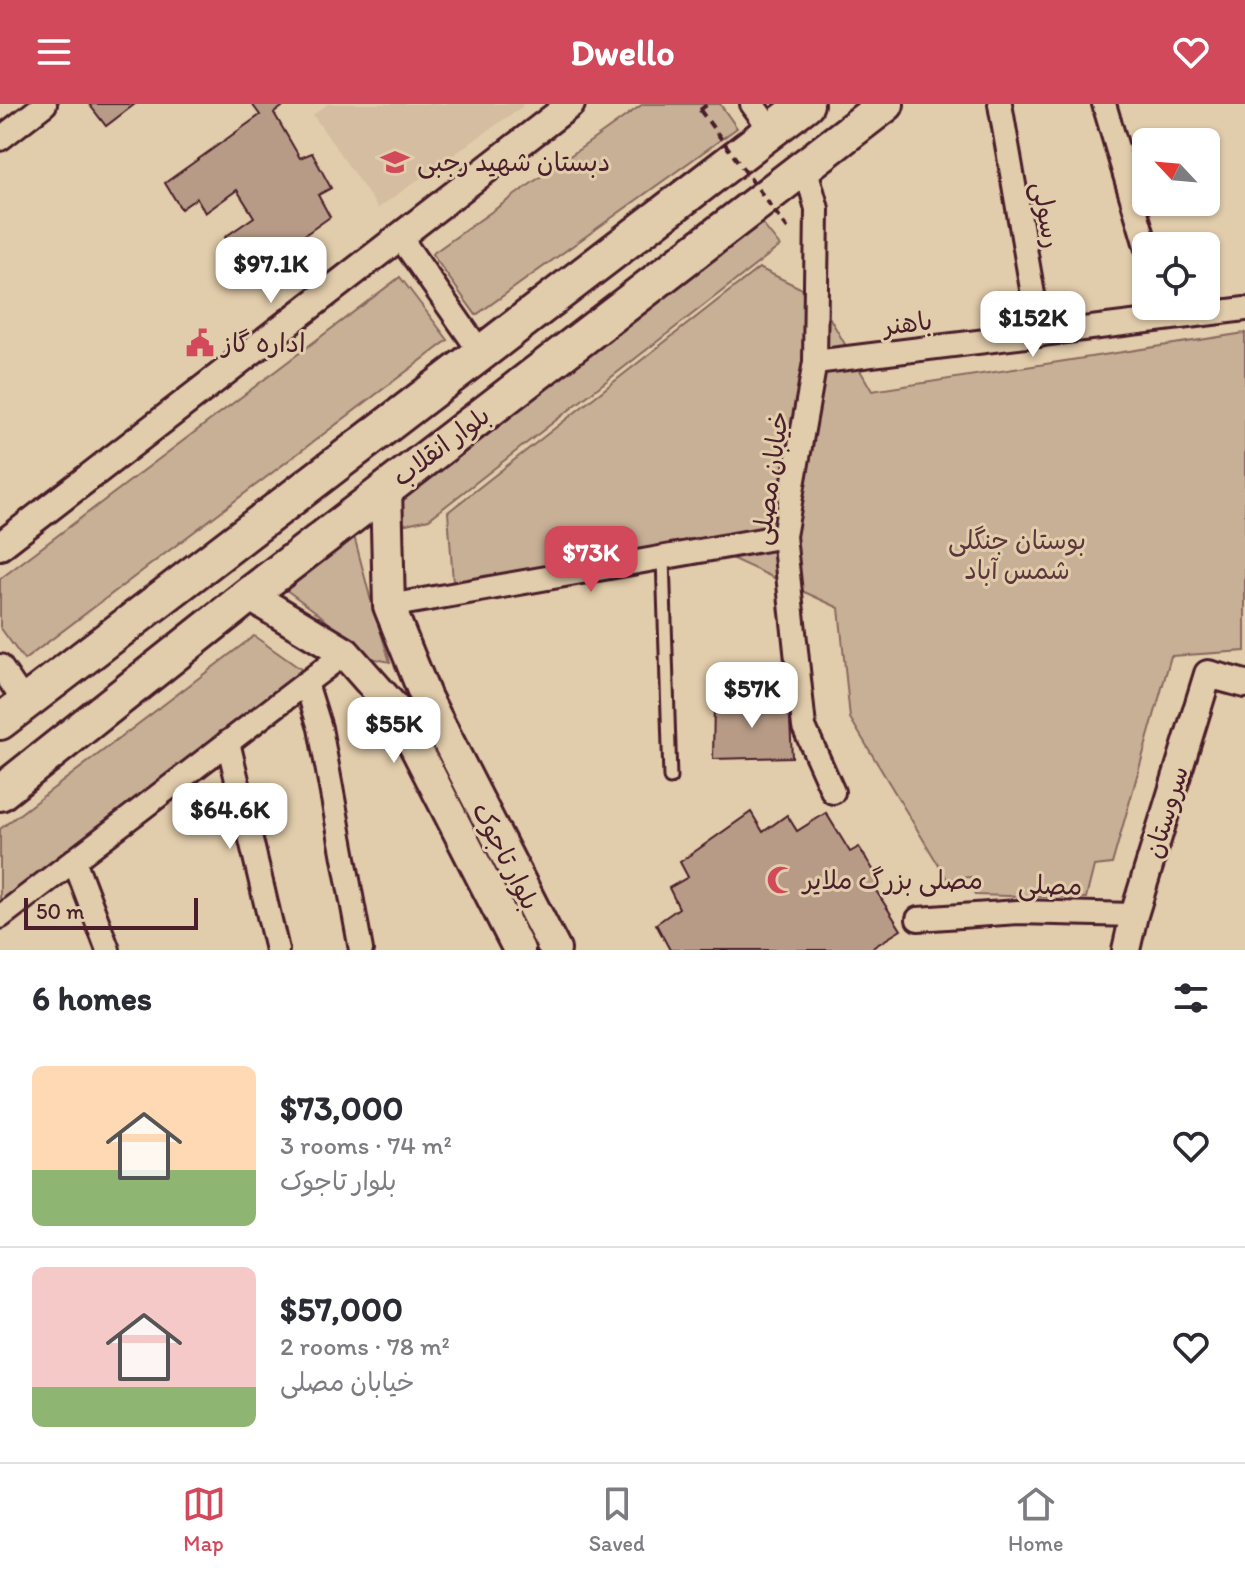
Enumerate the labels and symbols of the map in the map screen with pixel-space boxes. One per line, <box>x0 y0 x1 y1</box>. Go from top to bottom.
north arrow <box>1132 128 1220 216</box>
place label: دبستان شهید رجبی <box>417 146 610 179</box>
school or university icon: دبستان شهید رجبی <box>380 147 410 177</box>
street label: رسولی <box>1024 179 1069 251</box>
pin: $97.1K <box>206 237 336 305</box>
pin: $152K <box>977 291 1089 359</box>
street label: باهنر <box>880 304 934 342</box>
place label: اداره گاز <box>220 327 305 359</box>
public building icon: اداره گاز <box>185 328 215 358</box>
street label: بلوار انقلاب <box>386 399 496 493</box>
street label: خیابان مصلی <box>745 409 796 547</box>
park label: بوستان جنگلی شمس آباد <box>948 524 1086 586</box>
pin: $73K <box>544 526 638 594</box>
pin: $57K <box>705 662 799 730</box>
pin: $55K <box>347 697 441 765</box>
street label: سروستان <box>1137 762 1195 862</box>
pin: $64.6K <box>165 783 295 851</box>
street label: بلوار تاجوک <box>465 797 547 915</box>
place label: مصلی بزرگ ملایر <box>801 864 983 897</box>
mosque icon: مصلی بزرگ ملایر <box>766 865 796 895</box>
street label: مصلی <box>1018 868 1082 903</box>
scale bar <box>24 894 198 930</box>

